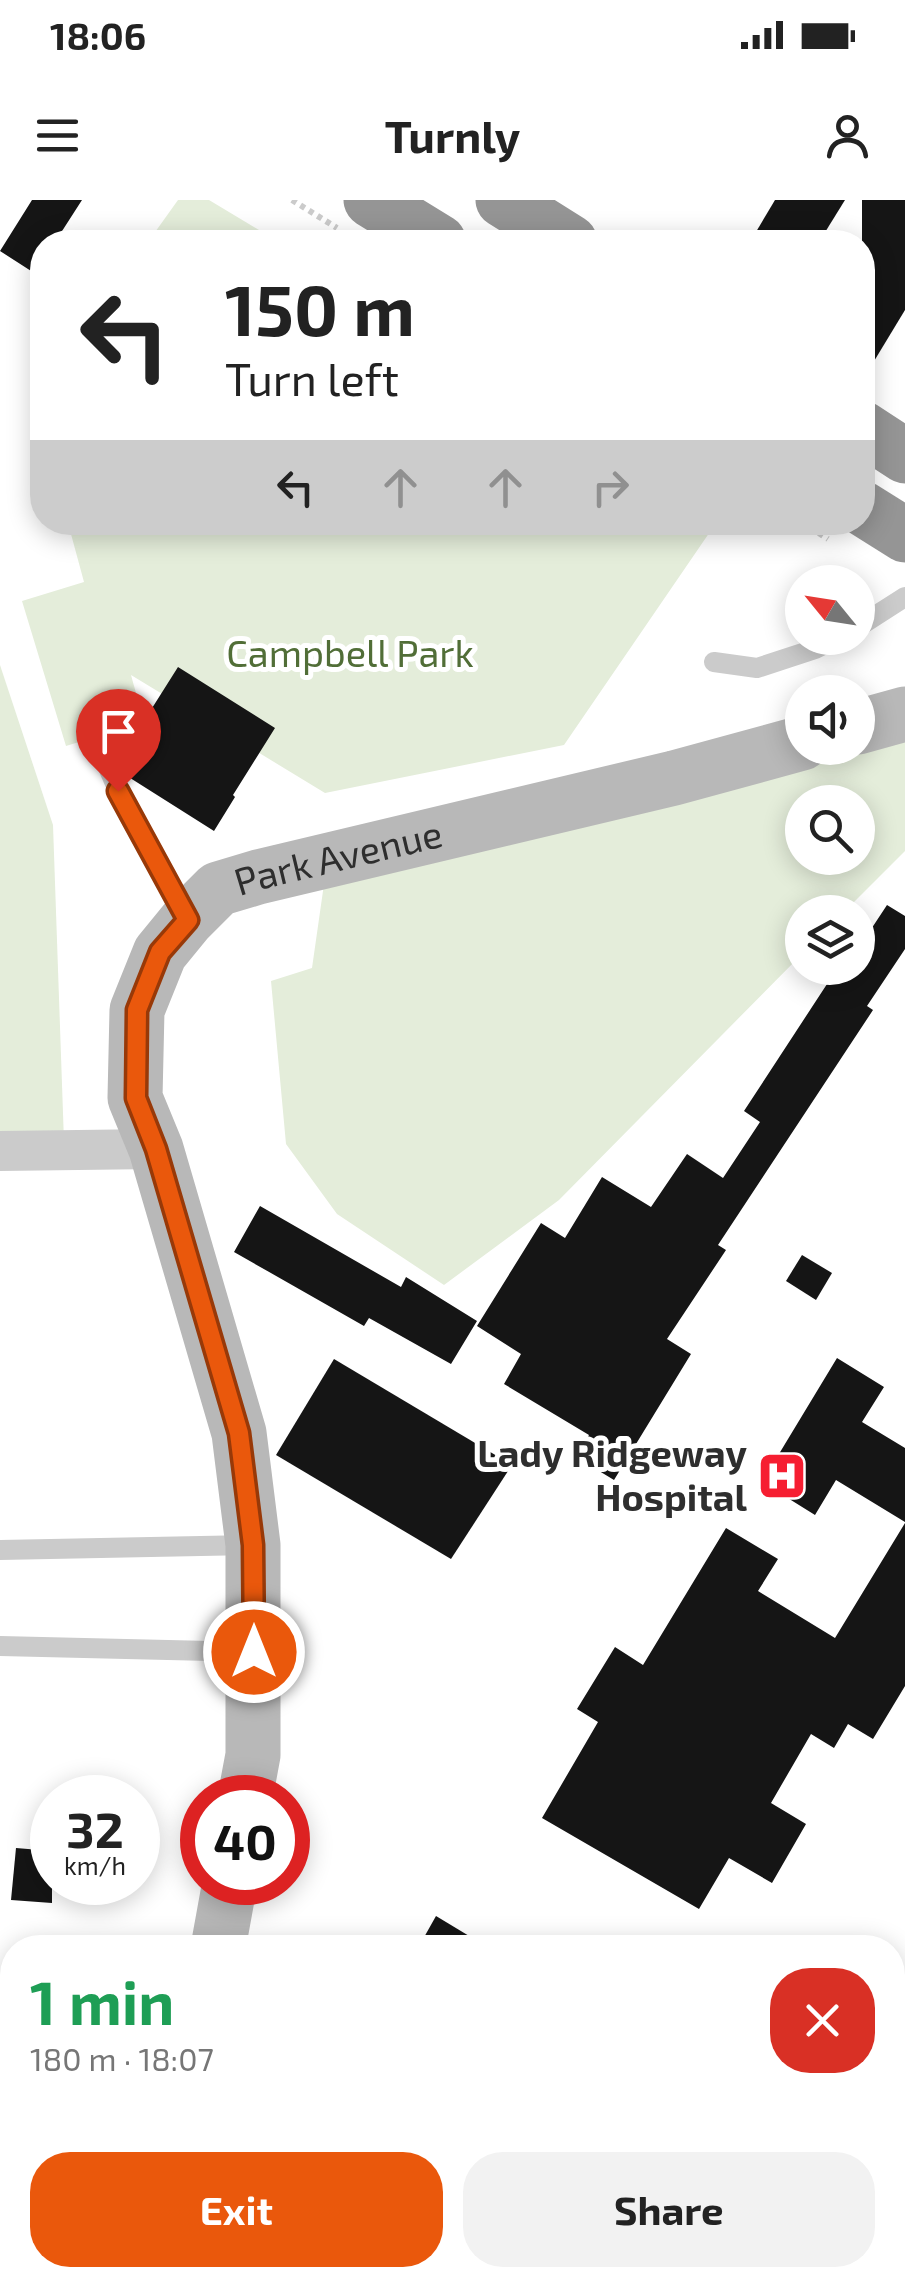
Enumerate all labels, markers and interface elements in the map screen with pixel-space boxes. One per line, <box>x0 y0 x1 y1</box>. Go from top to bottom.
text: 18:06 <box>50 12 146 58</box>
icon: menu <box>30 108 85 163</box>
text: Turnly <box>385 108 520 162</box>
icon: person <box>820 108 875 163</box>
text: 150 m <box>225 266 415 350</box>
icon: left <box>60 270 190 400</box>
text: Turn left <box>225 351 399 405</box>
icon: left <box>268 460 323 515</box>
icon: ahead <box>373 460 428 515</box>
icon: ahead <box>478 460 533 515</box>
icon: right <box>583 460 638 515</box>
north arrow <box>785 565 875 655</box>
map controls <box>785 565 875 985</box>
park label: Campbell Park <box>226 629 474 675</box>
button: sound <box>785 675 875 765</box>
pin <box>76 689 161 792</box>
icon: arrive <box>91 704 146 759</box>
button: search <box>785 785 875 875</box>
street label: Park Avenue <box>228 809 447 904</box>
button: layers <box>785 895 875 985</box>
place label: Lady Ridgeway Hospital <box>477 1429 748 1519</box>
hospital icon: Lady Ridgeway Hospital <box>756 1450 808 1502</box>
position arrow <box>202 1600 306 1704</box>
speed limit sign: 40 <box>180 1775 310 1905</box>
text: 32 <box>66 1798 124 1858</box>
text: km/h <box>64 1850 126 1880</box>
text: 1 min <box>30 1965 174 2037</box>
button: close <box>770 1968 875 2073</box>
text: 180 m · 18:07 <box>30 2039 214 2077</box>
button: Exit <box>30 2152 443 2267</box>
button: Share <box>463 2152 875 2267</box>

